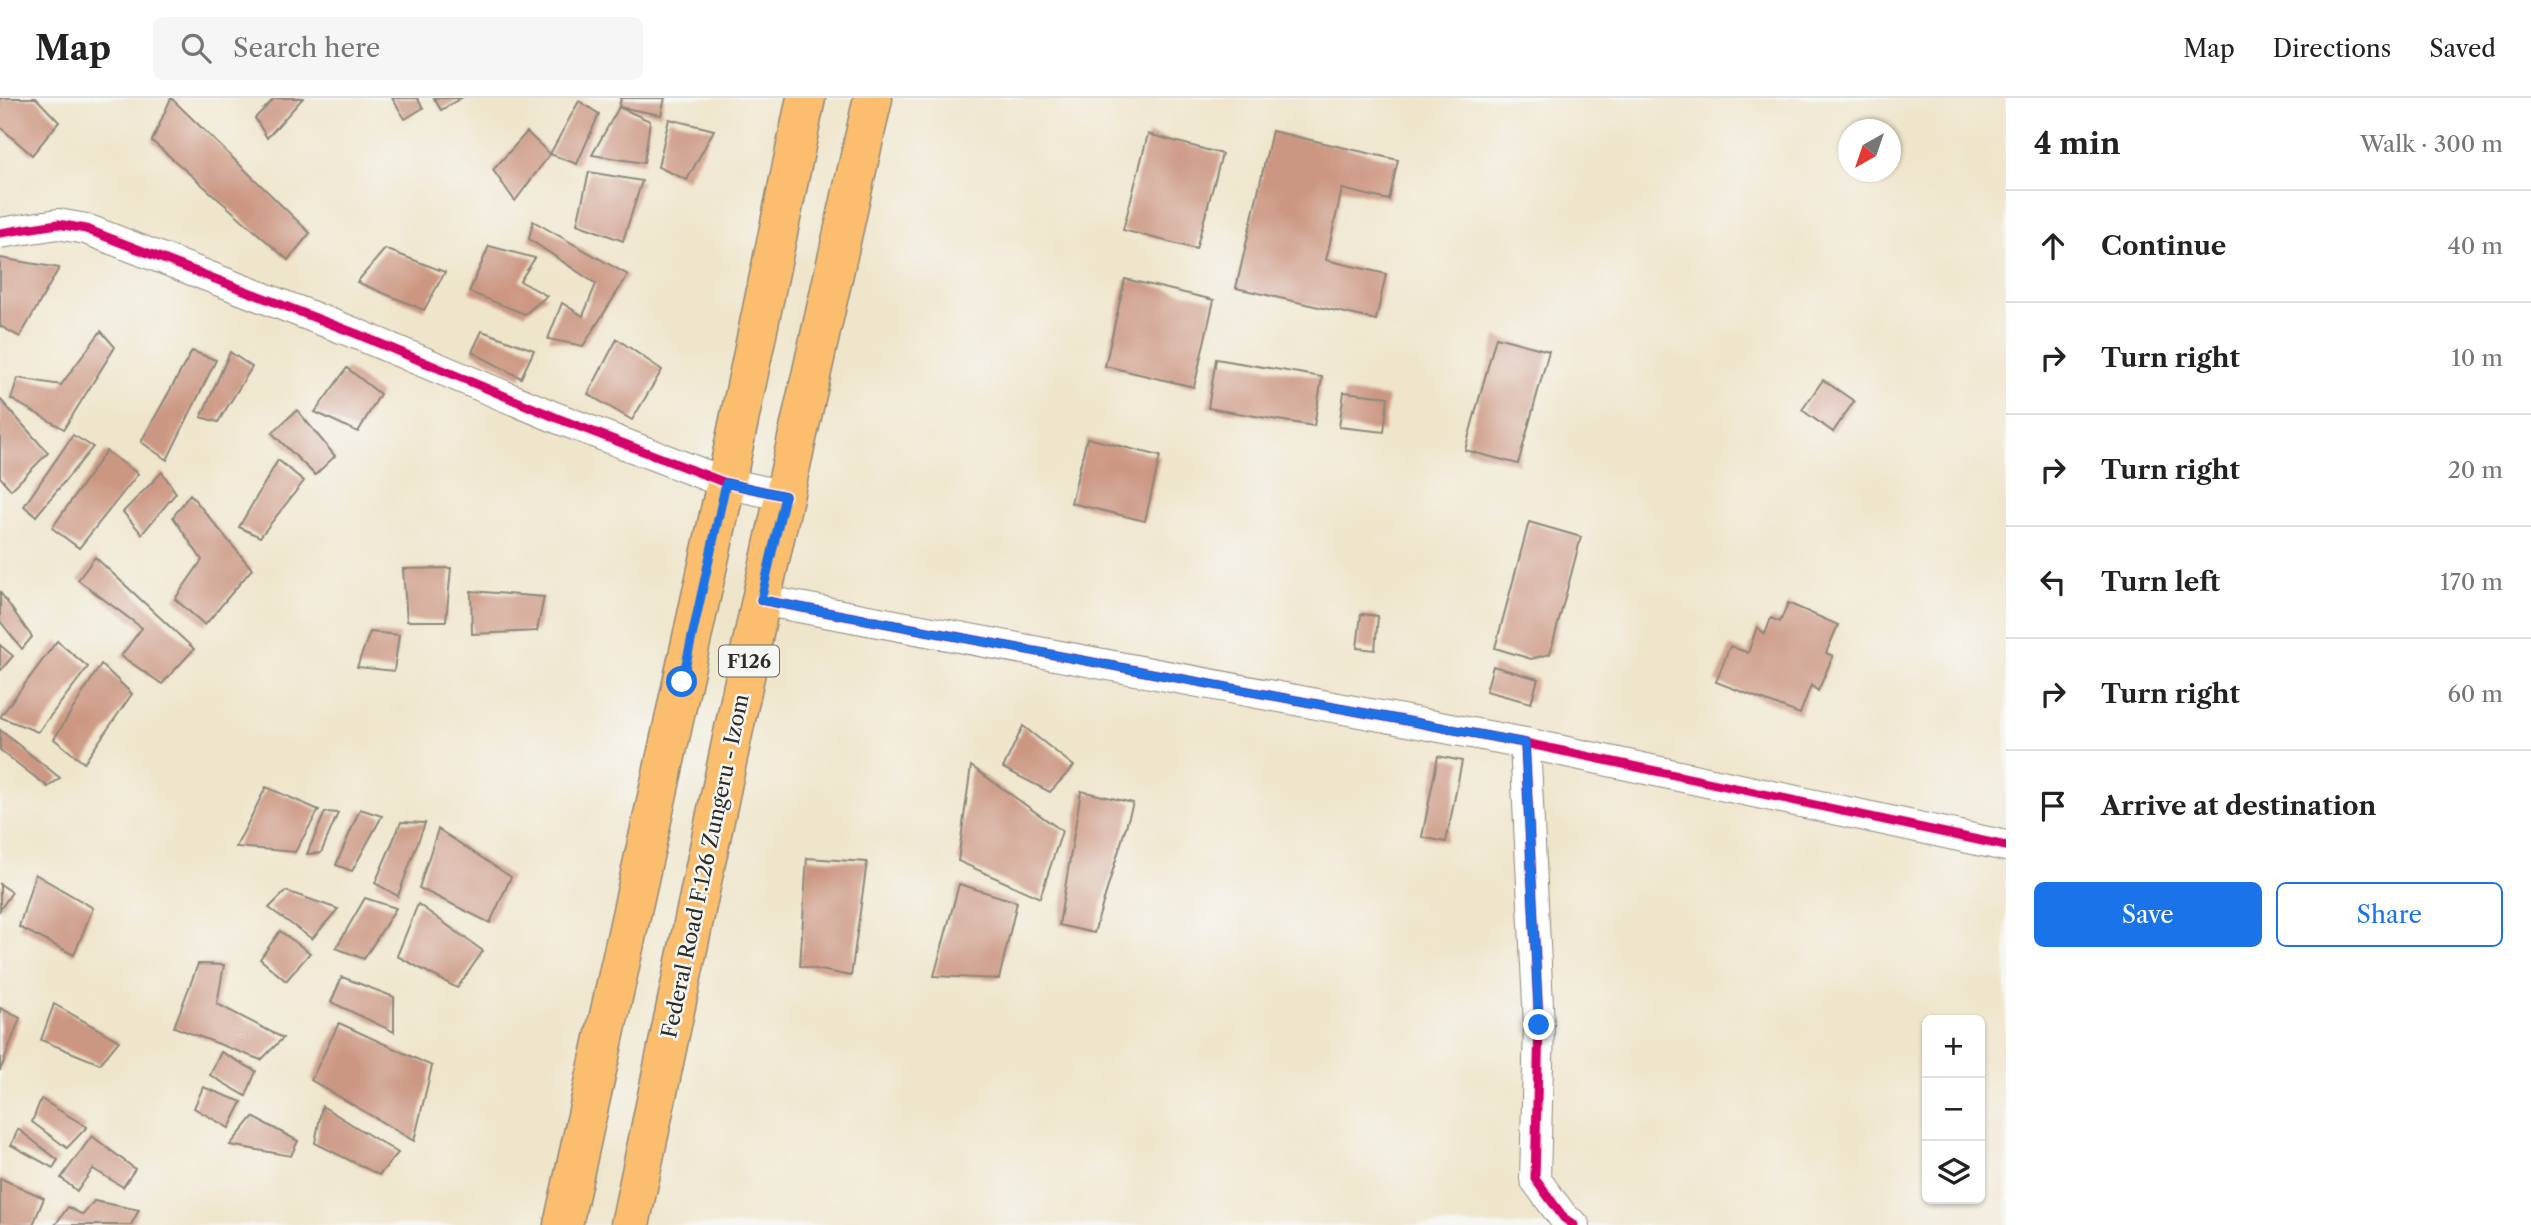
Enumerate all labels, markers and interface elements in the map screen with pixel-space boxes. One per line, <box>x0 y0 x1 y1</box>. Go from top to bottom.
search box <box>153 17 643 80</box>
text: Map <box>35 28 111 69</box>
icon: search <box>177 29 215 67</box>
text: Search here <box>233 32 380 64</box>
text: Map <box>2183 34 2235 63</box>
text: Directions <box>2273 34 2391 63</box>
text: Saved <box>2429 34 2496 63</box>
north arrow <box>1838 119 1901 182</box>
text: 4 min <box>2034 125 2120 162</box>
text: Walk · 300 m <box>2360 130 2503 158</box>
icon: ahead <box>2034 227 2072 265</box>
text: Continue <box>2101 230 2226 262</box>
text: 40 m <box>2448 232 2503 260</box>
icon: right <box>2034 339 2072 377</box>
text: Turn right <box>2101 342 2240 374</box>
text: 10 m <box>2451 344 2503 372</box>
icon: right <box>2034 451 2072 489</box>
text: Turn right <box>2101 454 2240 486</box>
text: 20 m <box>2448 456 2503 484</box>
icon: left <box>2034 563 2072 601</box>
text: Turn left <box>2101 566 2220 598</box>
text: 170 m <box>2440 568 2503 596</box>
road number: F126 <box>719 646 779 676</box>
route start <box>666 666 697 697</box>
icon: right <box>2034 675 2072 713</box>
text: Turn right <box>2101 678 2240 710</box>
text: 60 m <box>2447 680 2503 708</box>
street label: Federal Road F.126 Zungeru - Izom <box>656 691 754 1040</box>
icon: arrive <box>2034 787 2072 825</box>
text: Arrive at destination <box>2101 790 2376 822</box>
button: Save <box>2034 882 2262 947</box>
button: Share <box>2276 882 2503 947</box>
route end <box>1523 1009 1554 1040</box>
map controls <box>1922 1015 1985 1204</box>
button: + <box>1922 1015 1985 1078</box>
button: − <box>1922 1078 1985 1141</box>
button: layers <box>1922 1141 1985 1204</box>

